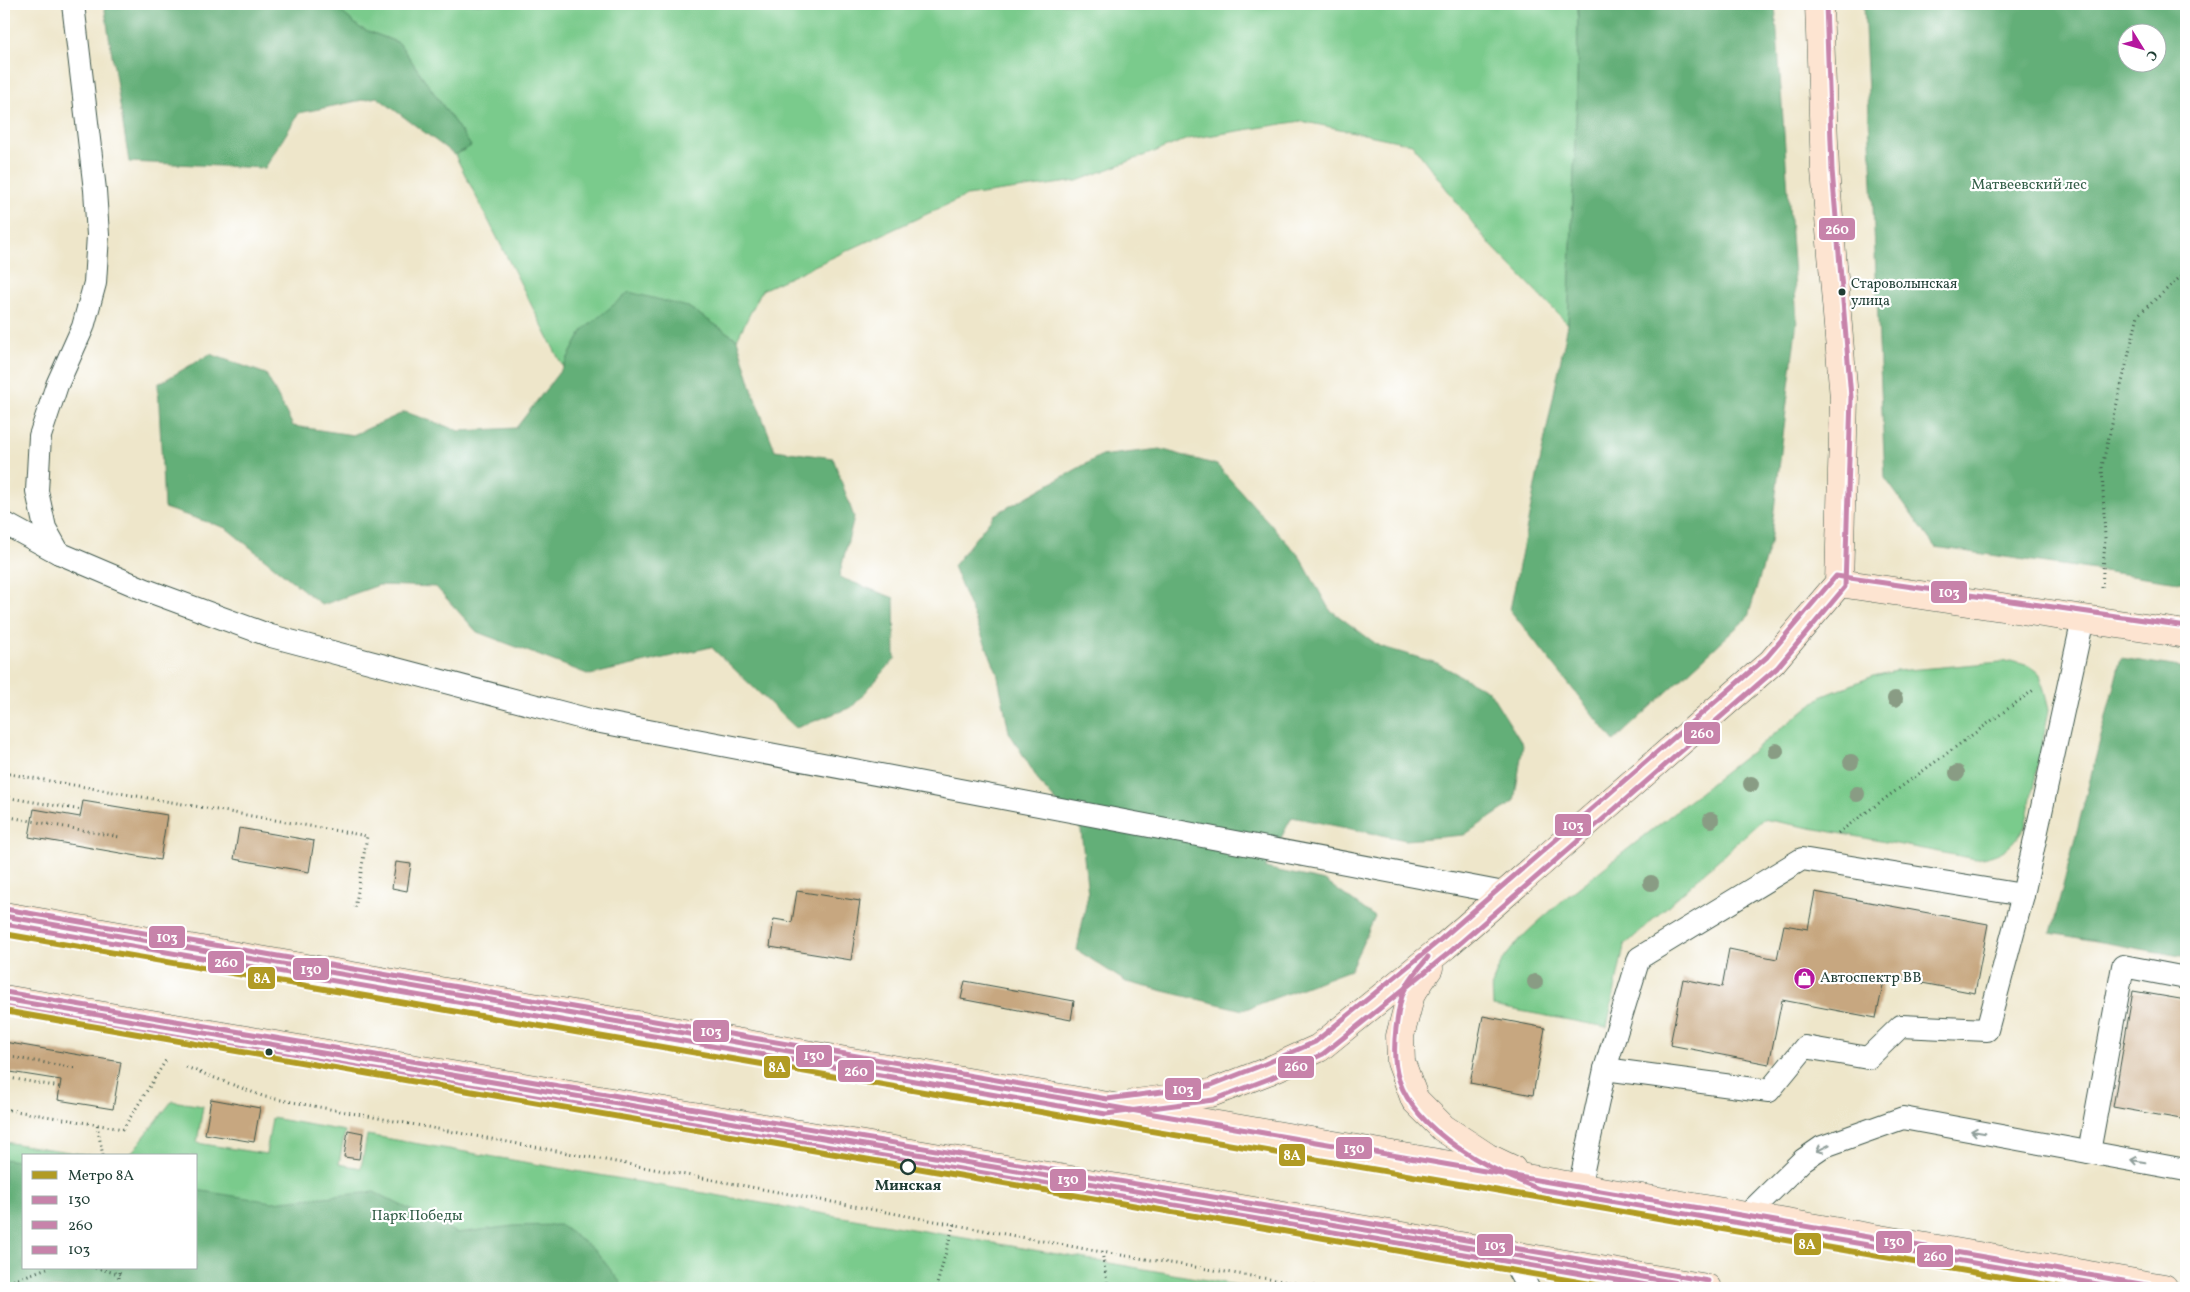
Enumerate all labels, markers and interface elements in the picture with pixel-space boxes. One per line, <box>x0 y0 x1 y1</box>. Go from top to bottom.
north arrow <box>2118 22 2168 72</box>
text: С <box>2141 46 2161 64</box>
park label: Матвеевский лес <box>1971 175 2087 196</box>
line badge: 260 <box>1818 217 1856 241</box>
text: 260 <box>1825 221 1849 240</box>
place label: Староволынская улица <box>1851 275 1957 311</box>
marker: Староволынская улица <box>1837 287 1847 297</box>
line badge: 103 <box>1930 580 1968 604</box>
text: 103 <box>1938 584 1960 603</box>
line badge: 260 <box>1683 721 1721 745</box>
text: 260 <box>1690 725 1714 744</box>
line badge: 103 <box>1554 813 1592 837</box>
text: 103 <box>1562 817 1584 836</box>
line badge: 103 <box>148 925 186 949</box>
text: 103 <box>156 929 178 948</box>
line badge: 260 <box>207 950 245 974</box>
text: 260 <box>214 954 238 973</box>
line badge: 130 <box>292 957 330 981</box>
text: 130 <box>300 961 322 980</box>
line badge: 8А <box>247 966 276 990</box>
shop icon: Автоспектр ВВ <box>1792 966 1816 990</box>
place label: Автоспектр ВВ <box>1820 968 1921 989</box>
text: 8А <box>253 970 271 989</box>
line badge: 103 <box>692 1019 730 1043</box>
text: 103 <box>700 1023 722 1042</box>
line badge: 130 <box>795 1044 833 1068</box>
unlabelled marker <box>264 1047 274 1057</box>
text: 130 <box>803 1047 825 1066</box>
line badge: 8А <box>763 1055 791 1079</box>
line badge: 260 <box>1277 1055 1315 1079</box>
text: 260 <box>1284 1058 1308 1077</box>
text: 8А <box>768 1059 786 1078</box>
line badge: 260 <box>837 1059 875 1083</box>
text: 260 <box>844 1063 868 1082</box>
line badge: 103 <box>1164 1077 1202 1101</box>
text: 103 <box>1172 1081 1194 1100</box>
one-way arrow <box>1971 1127 1987 1136</box>
line badge: 130 <box>1335 1136 1373 1160</box>
text: 130 <box>1343 1140 1365 1159</box>
line badge: 8А <box>1278 1143 1306 1167</box>
one-way arrow <box>1815 1143 1830 1153</box>
text: 8А <box>1283 1147 1301 1166</box>
legend <box>22 1154 198 1270</box>
one-way arrow <box>2131 1156 2147 1166</box>
marker: Минская <box>900 1159 916 1175</box>
text: Метро 8А <box>68 1166 134 1187</box>
line badge: 130 <box>1049 1168 1087 1192</box>
text: 130 <box>1057 1171 1079 1190</box>
place label: Минская <box>875 1176 942 1197</box>
text: 130 <box>68 1190 90 1211</box>
park label: Парк Победы <box>372 1206 463 1227</box>
text: 260 <box>68 1216 93 1237</box>
line badge: 130 <box>1875 1230 1913 1254</box>
line badge: 8А <box>1793 1232 1822 1256</box>
line badge: 103 <box>1476 1233 1514 1257</box>
text: 130 <box>1883 1233 1905 1252</box>
text: 8А <box>1798 1236 1816 1255</box>
text: 103 <box>1484 1237 1506 1256</box>
text: 103 <box>68 1240 90 1261</box>
line badge: 260 <box>1916 1244 1954 1268</box>
text: 260 <box>1923 1248 1947 1267</box>

